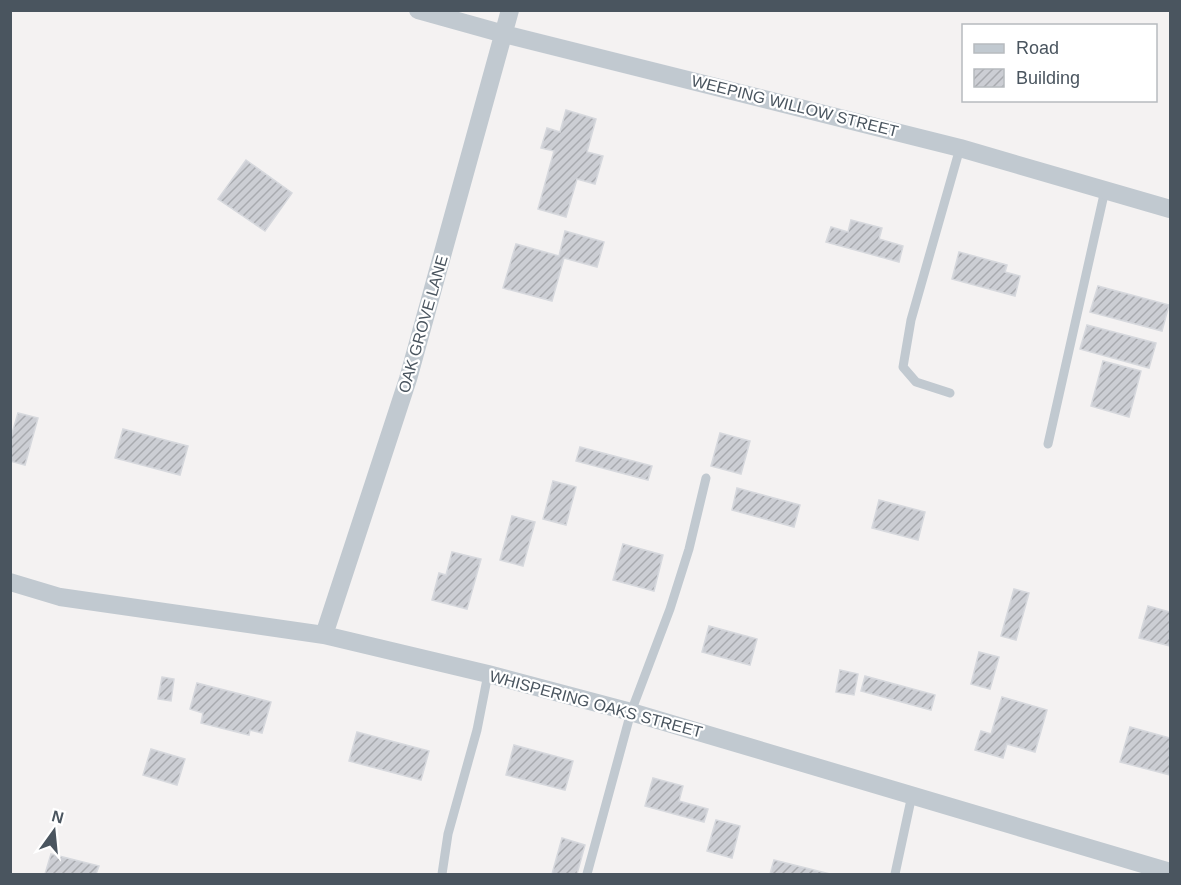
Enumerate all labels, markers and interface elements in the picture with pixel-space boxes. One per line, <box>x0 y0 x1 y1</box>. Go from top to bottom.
legend <box>962 24 1157 102</box>
text: Road <box>1016 38 1059 58</box>
text: Building <box>1016 68 1080 88</box>
street label: WEEPING WILLOW STREET <box>690 72 900 140</box>
street label: OAK GROVE LANE <box>395 253 451 395</box>
street label: WHISPERING OAKS STREET <box>488 667 704 741</box>
north arrow <box>24 801 84 861</box>
text: N <box>50 807 66 827</box>

